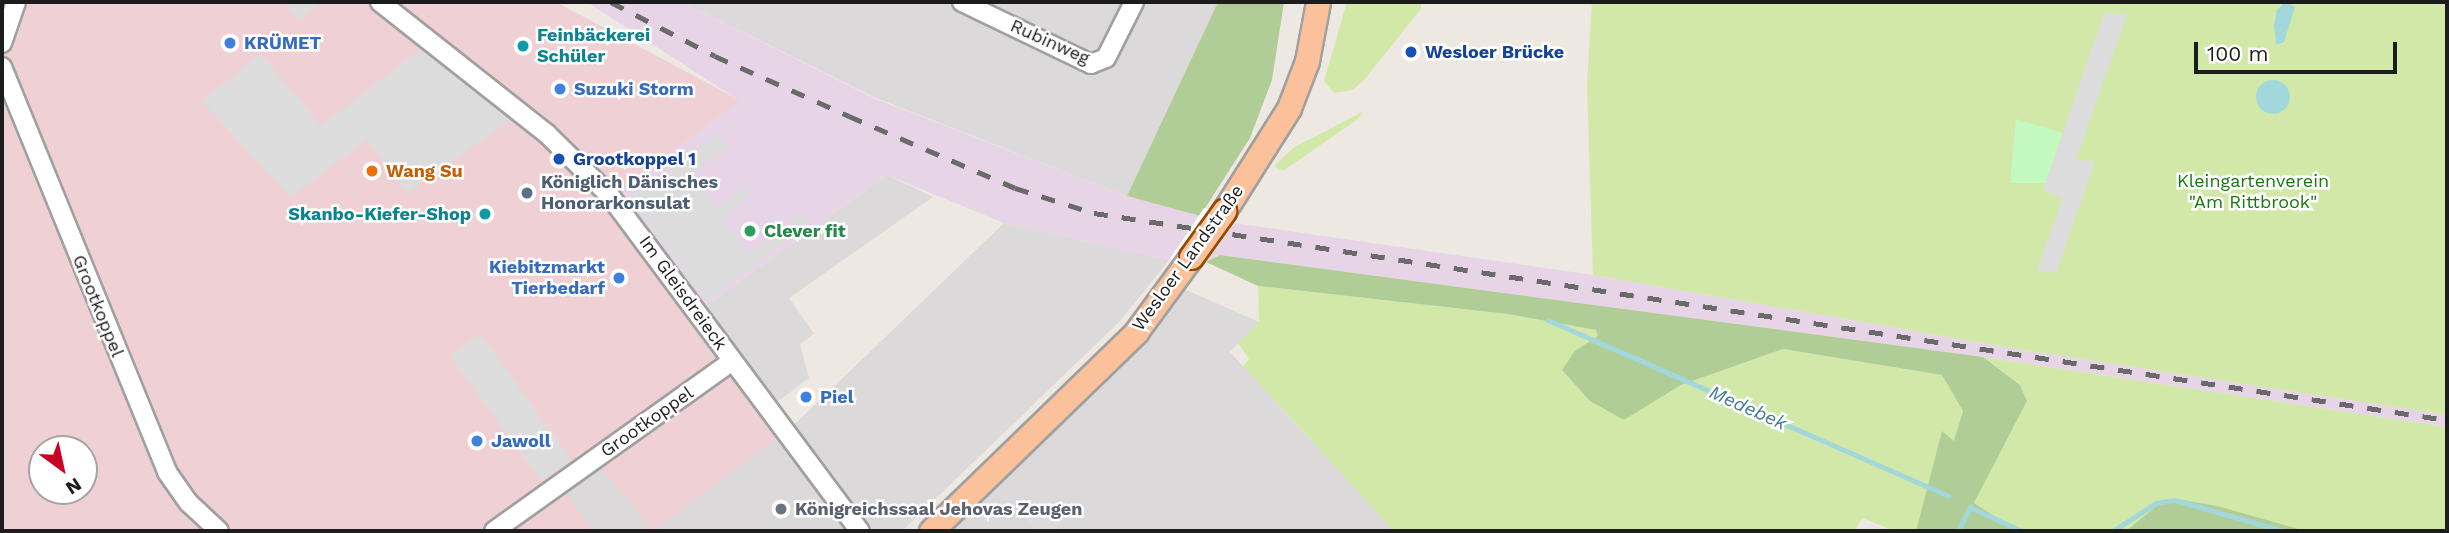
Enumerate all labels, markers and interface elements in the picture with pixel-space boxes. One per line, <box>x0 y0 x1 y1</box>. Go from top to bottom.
street label: Rubinweg <box>1007 15 1093 69</box>
place label: Feinbäckerei Schüler <box>537 25 650 68</box>
scale bar <box>2197 28 2400 72</box>
place label: KRÜMET <box>244 32 321 54</box>
marker: KRÜMET <box>222 35 238 51</box>
marker: Feinbäckerei Schüler <box>515 38 531 54</box>
place label: Wesloer Brücke <box>1425 41 1565 63</box>
text: 100 m <box>2207 41 2269 66</box>
marker: Wesloer Brücke <box>1403 44 1419 60</box>
place label: Suzuki Storm <box>574 78 694 100</box>
marker: Suzuki Storm <box>552 81 568 97</box>
place label: Grootkoppel 1 <box>573 148 696 170</box>
marker: Grootkoppel 1 <box>551 151 567 167</box>
place label: Wang Su <box>386 160 463 182</box>
marker: Wang Su <box>364 163 380 179</box>
park label: Kleingartenverein "Am Rittbrook" <box>2177 171 2329 214</box>
place label: Königlich Dänisches Honorarkonsulat <box>541 172 718 214</box>
street label: Wesloer Landstraße <box>1128 180 1248 336</box>
marker: Königlich Dänisches Honorarkonsulat <box>519 185 535 201</box>
place label: Skanbo-Kiefer-Shop <box>288 203 471 225</box>
marker: Skanbo-Kiefer-Shop <box>477 206 493 222</box>
place label: Clever fit <box>764 220 846 242</box>
marker: Clever fit <box>742 223 758 239</box>
street label: Im Gleisdreieck <box>634 232 732 354</box>
street label: Grootkoppel <box>68 252 128 360</box>
place label: Kiebitzmarkt Tierbedarf <box>489 257 605 300</box>
marker: Kiebitzmarkt Tierbedarf <box>611 270 627 286</box>
water label: Medebek <box>1706 381 1790 435</box>
street label: Grootkoppel <box>596 382 698 462</box>
place label: Piel <box>820 386 854 408</box>
marker: Piel <box>798 389 814 405</box>
place label: Jawoll <box>491 430 551 452</box>
marker: Jawoll <box>469 433 485 449</box>
north arrow <box>28 435 98 505</box>
text: N <box>61 473 86 500</box>
place label: Königreichssaal Jehovas Zeugen <box>795 498 1083 520</box>
marker: Königreichssaal Jehovas Zeugen <box>773 501 789 517</box>

